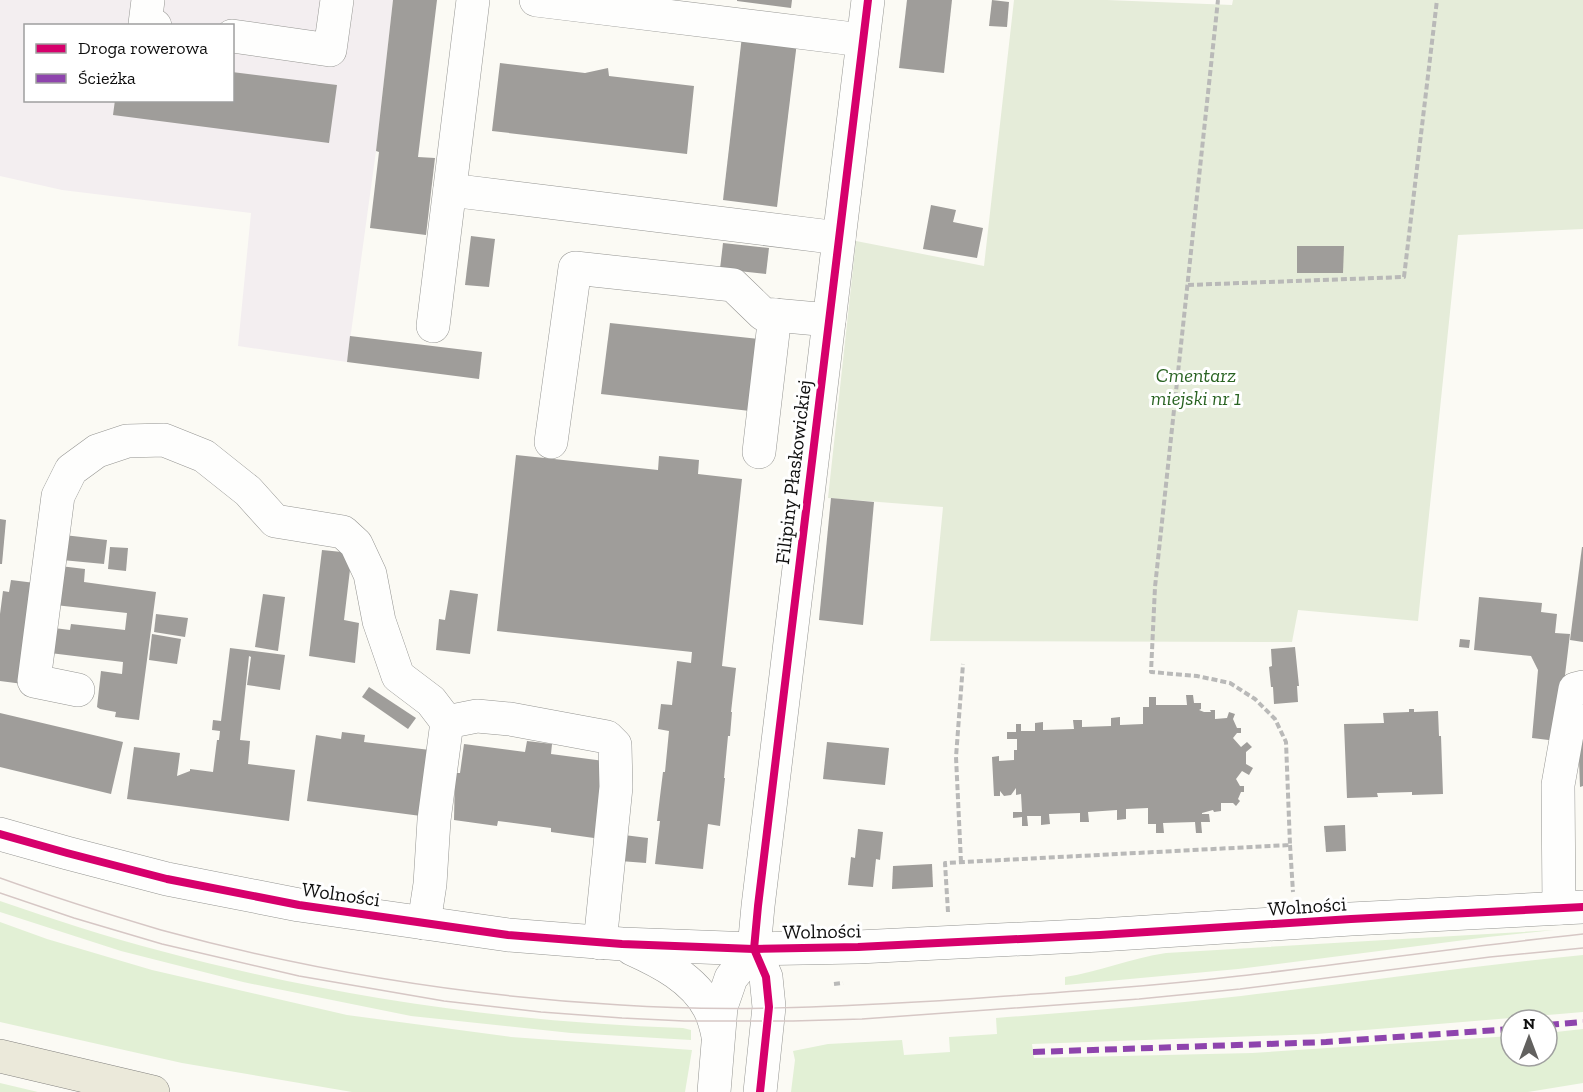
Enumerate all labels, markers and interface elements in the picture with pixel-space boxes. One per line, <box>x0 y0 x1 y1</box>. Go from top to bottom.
legend <box>24 24 234 102</box>
text: Droga rowerowa <box>78 37 208 59</box>
text: Ścieżka <box>78 67 136 89</box>
park label: Cmentarz miejski nr 1 <box>1151 363 1241 410</box>
street label: Filipiny Płaskowickiej <box>770 378 816 566</box>
street label: Wolności <box>300 877 382 911</box>
street label: Wolności <box>1267 891 1347 921</box>
street label: Wolności <box>782 918 862 944</box>
north arrow <box>1499 1008 1559 1068</box>
text: N <box>1523 1014 1535 1033</box>

